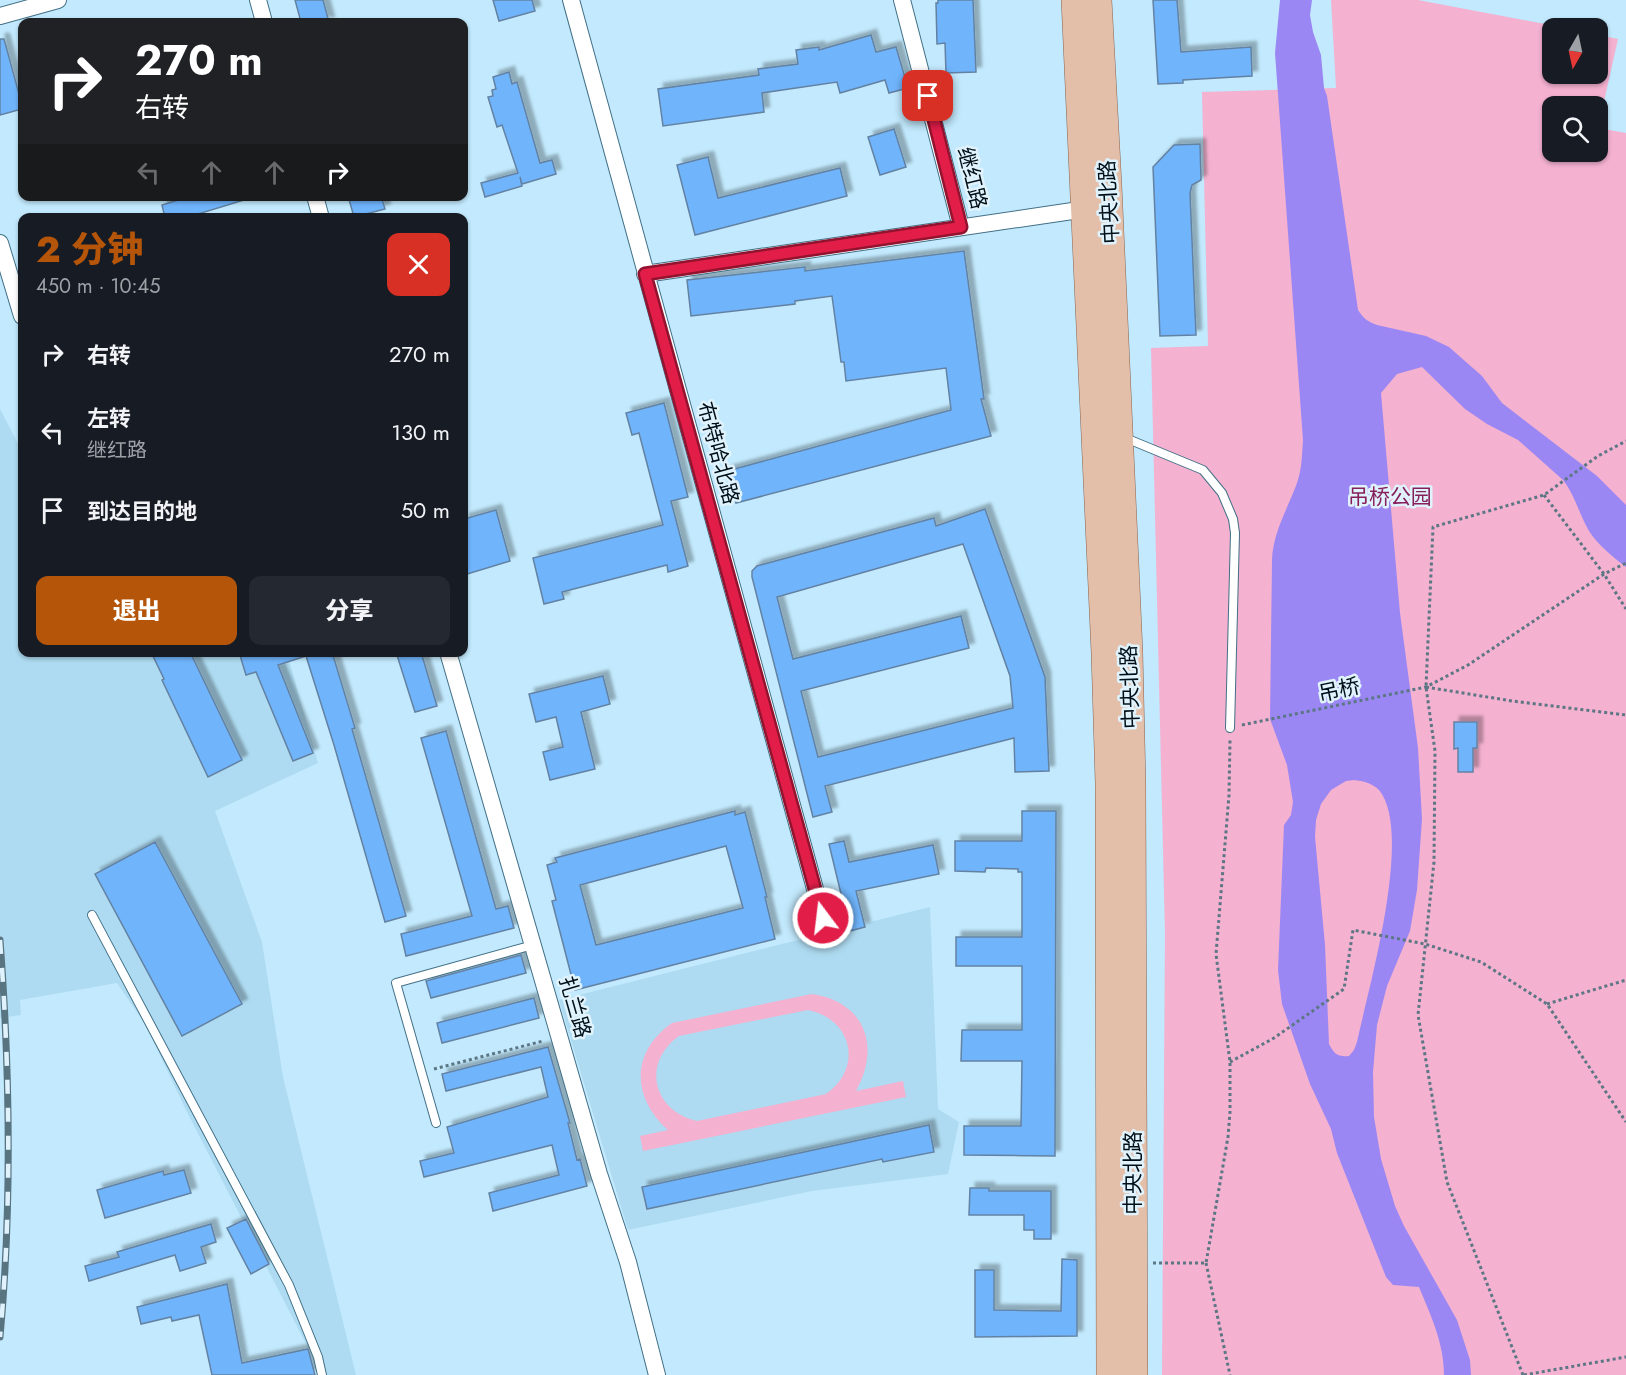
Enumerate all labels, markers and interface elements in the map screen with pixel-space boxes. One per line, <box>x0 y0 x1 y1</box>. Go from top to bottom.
north arrow <box>1542 18 1608 84</box>
map controls <box>1542 18 1608 162</box>
text: 270 m <box>135 30 263 91</box>
icon: right <box>36 42 114 120</box>
pin <box>902 70 953 121</box>
icon: arrive <box>911 79 944 112</box>
text: 右转 <box>135 88 189 127</box>
button: search <box>1542 96 1608 162</box>
street label: 继红路 <box>950 144 994 212</box>
icon: left <box>132 156 165 189</box>
icon: ahead <box>195 156 228 189</box>
icon: ahead <box>258 156 291 189</box>
icon: right <box>321 156 354 189</box>
street label: 中央北路 <box>1092 159 1126 245</box>
text: 2 分钟 <box>36 223 143 275</box>
button: close <box>387 233 450 296</box>
text: 450 m · 10:45 <box>36 272 160 301</box>
icon: right <box>36 338 69 371</box>
text: 270 m <box>389 338 450 370</box>
text: 右转 <box>87 339 131 371</box>
street label: 布特哈北路 <box>690 398 746 508</box>
text: 左转 <box>87 402 131 434</box>
icon: left <box>36 416 69 449</box>
text: 130 m <box>391 416 450 448</box>
text: 继红路 <box>87 436 147 465</box>
park label: 吊桥公园 <box>1348 482 1432 512</box>
icon: arrive <box>36 494 69 527</box>
text: 50 m <box>401 494 450 526</box>
text: 到达目的地 <box>87 495 197 527</box>
button: 退出 <box>36 576 237 645</box>
button: 分享 <box>249 576 450 645</box>
street label: 中央北路 <box>1114 645 1146 729</box>
street label: 吊桥 <box>1315 671 1363 709</box>
position arrow <box>791 886 855 950</box>
street label: 扎兰路 <box>552 973 598 1041</box>
street label: 中央北路 <box>1118 1131 1148 1215</box>

